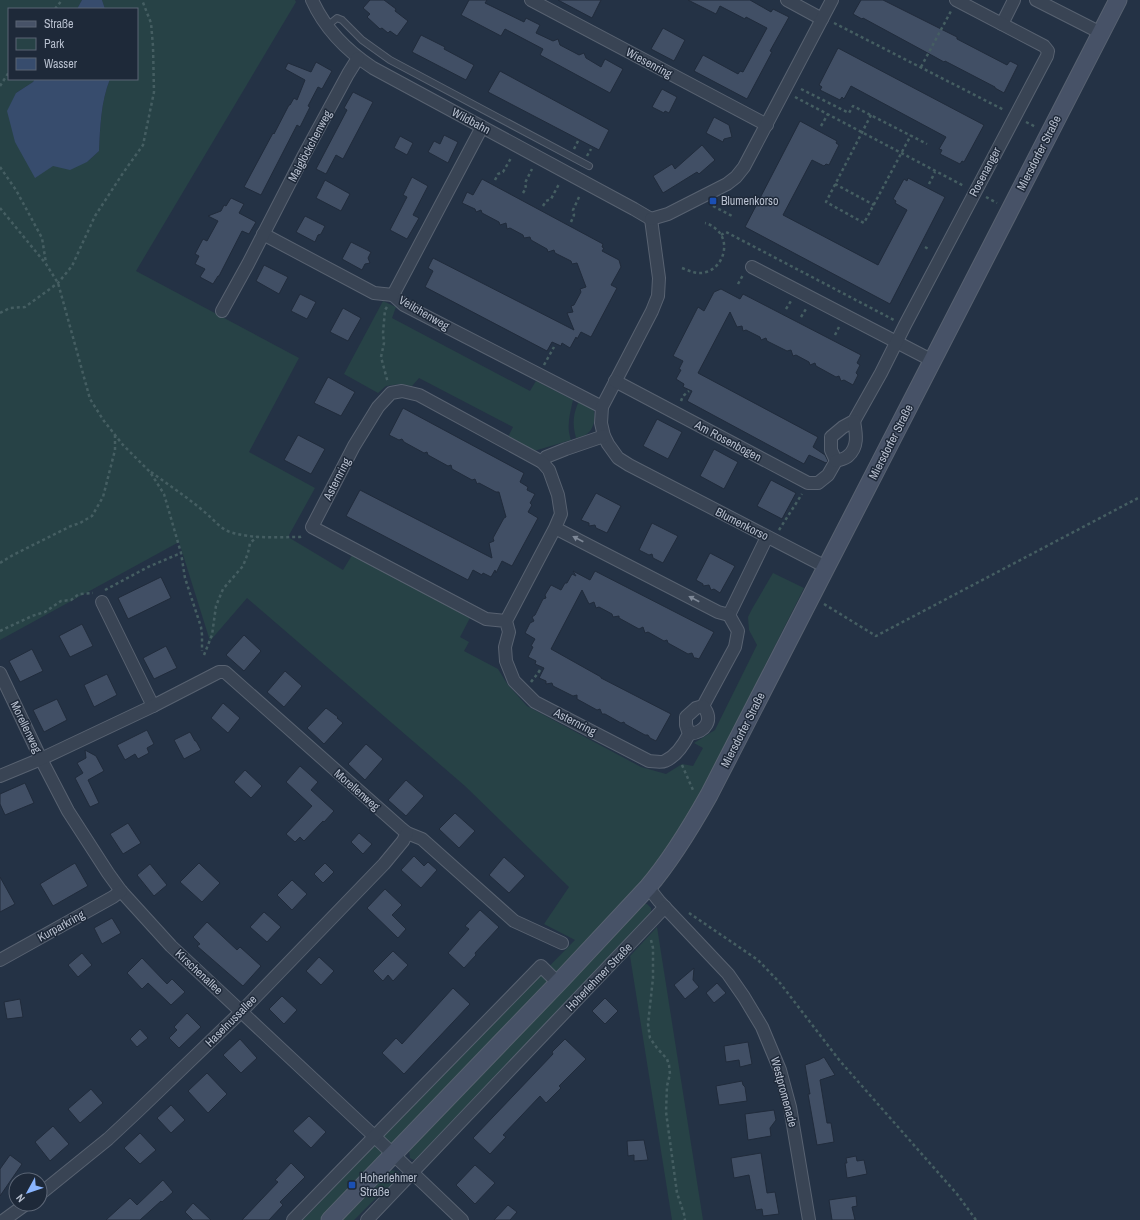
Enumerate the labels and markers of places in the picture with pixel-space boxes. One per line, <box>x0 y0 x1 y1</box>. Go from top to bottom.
place label: Blumenkorso <box>721 193 778 209</box>
marker: Blumenkorso <box>708 196 718 206</box>
place label: Hoherlehmer Straße <box>360 1170 418 1200</box>
marker: Hoherlehmer Straße <box>347 1180 357 1190</box>

